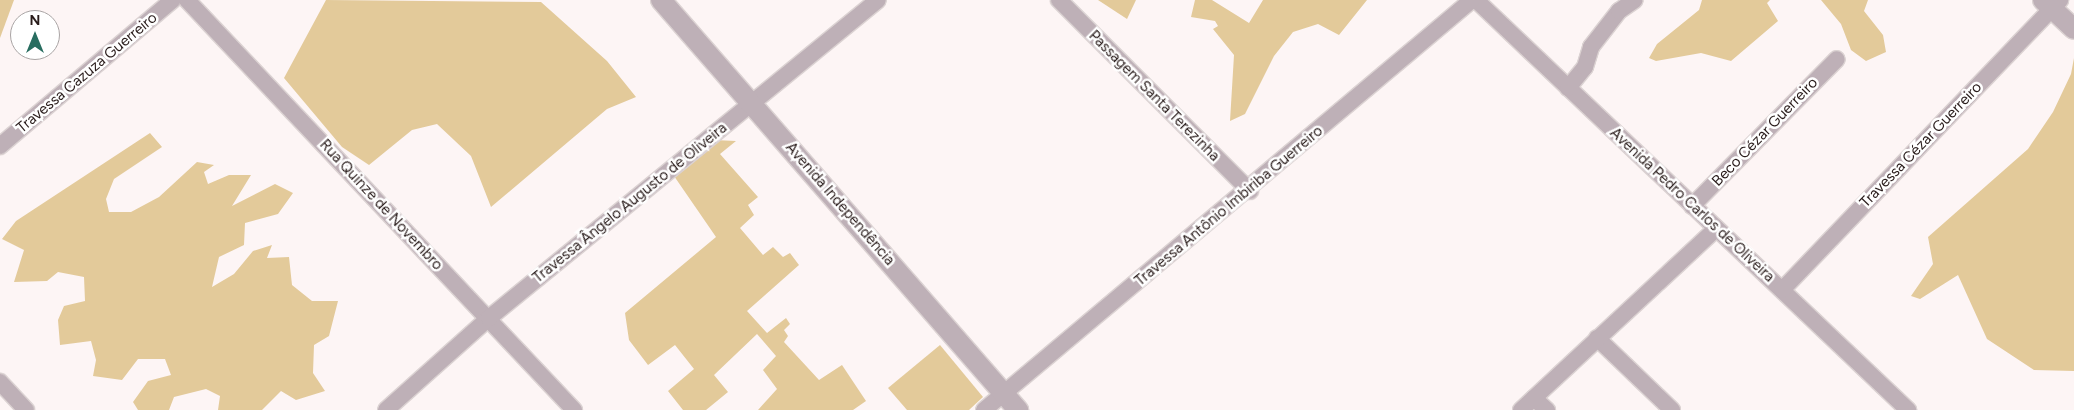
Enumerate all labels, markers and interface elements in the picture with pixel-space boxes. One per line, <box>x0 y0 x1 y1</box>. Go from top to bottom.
street label: Travessa Cazuza Guerreiro <box>13 9 161 137</box>
north arrow <box>10 10 60 60</box>
text: N <box>30 12 40 29</box>
street label: Passagem Santa Terezinha <box>1085 27 1223 165</box>
street label: Beco Cézar Guerreiro <box>1708 74 1822 190</box>
street label: Travessa Cézar Guerreiro <box>1856 78 1986 212</box>
street label: Travessa Ângelo Augusto de Oliveira <box>529 119 731 287</box>
street label: Travessa Antônio Imbiriba Guerreiro <box>1131 122 1327 290</box>
street label: Avenida Pedro Carlos de Oliveira <box>1606 124 1778 286</box>
street label: Rua Quinze de Novembro <box>316 136 446 274</box>
street label: Avenida Independência <box>782 139 898 269</box>

